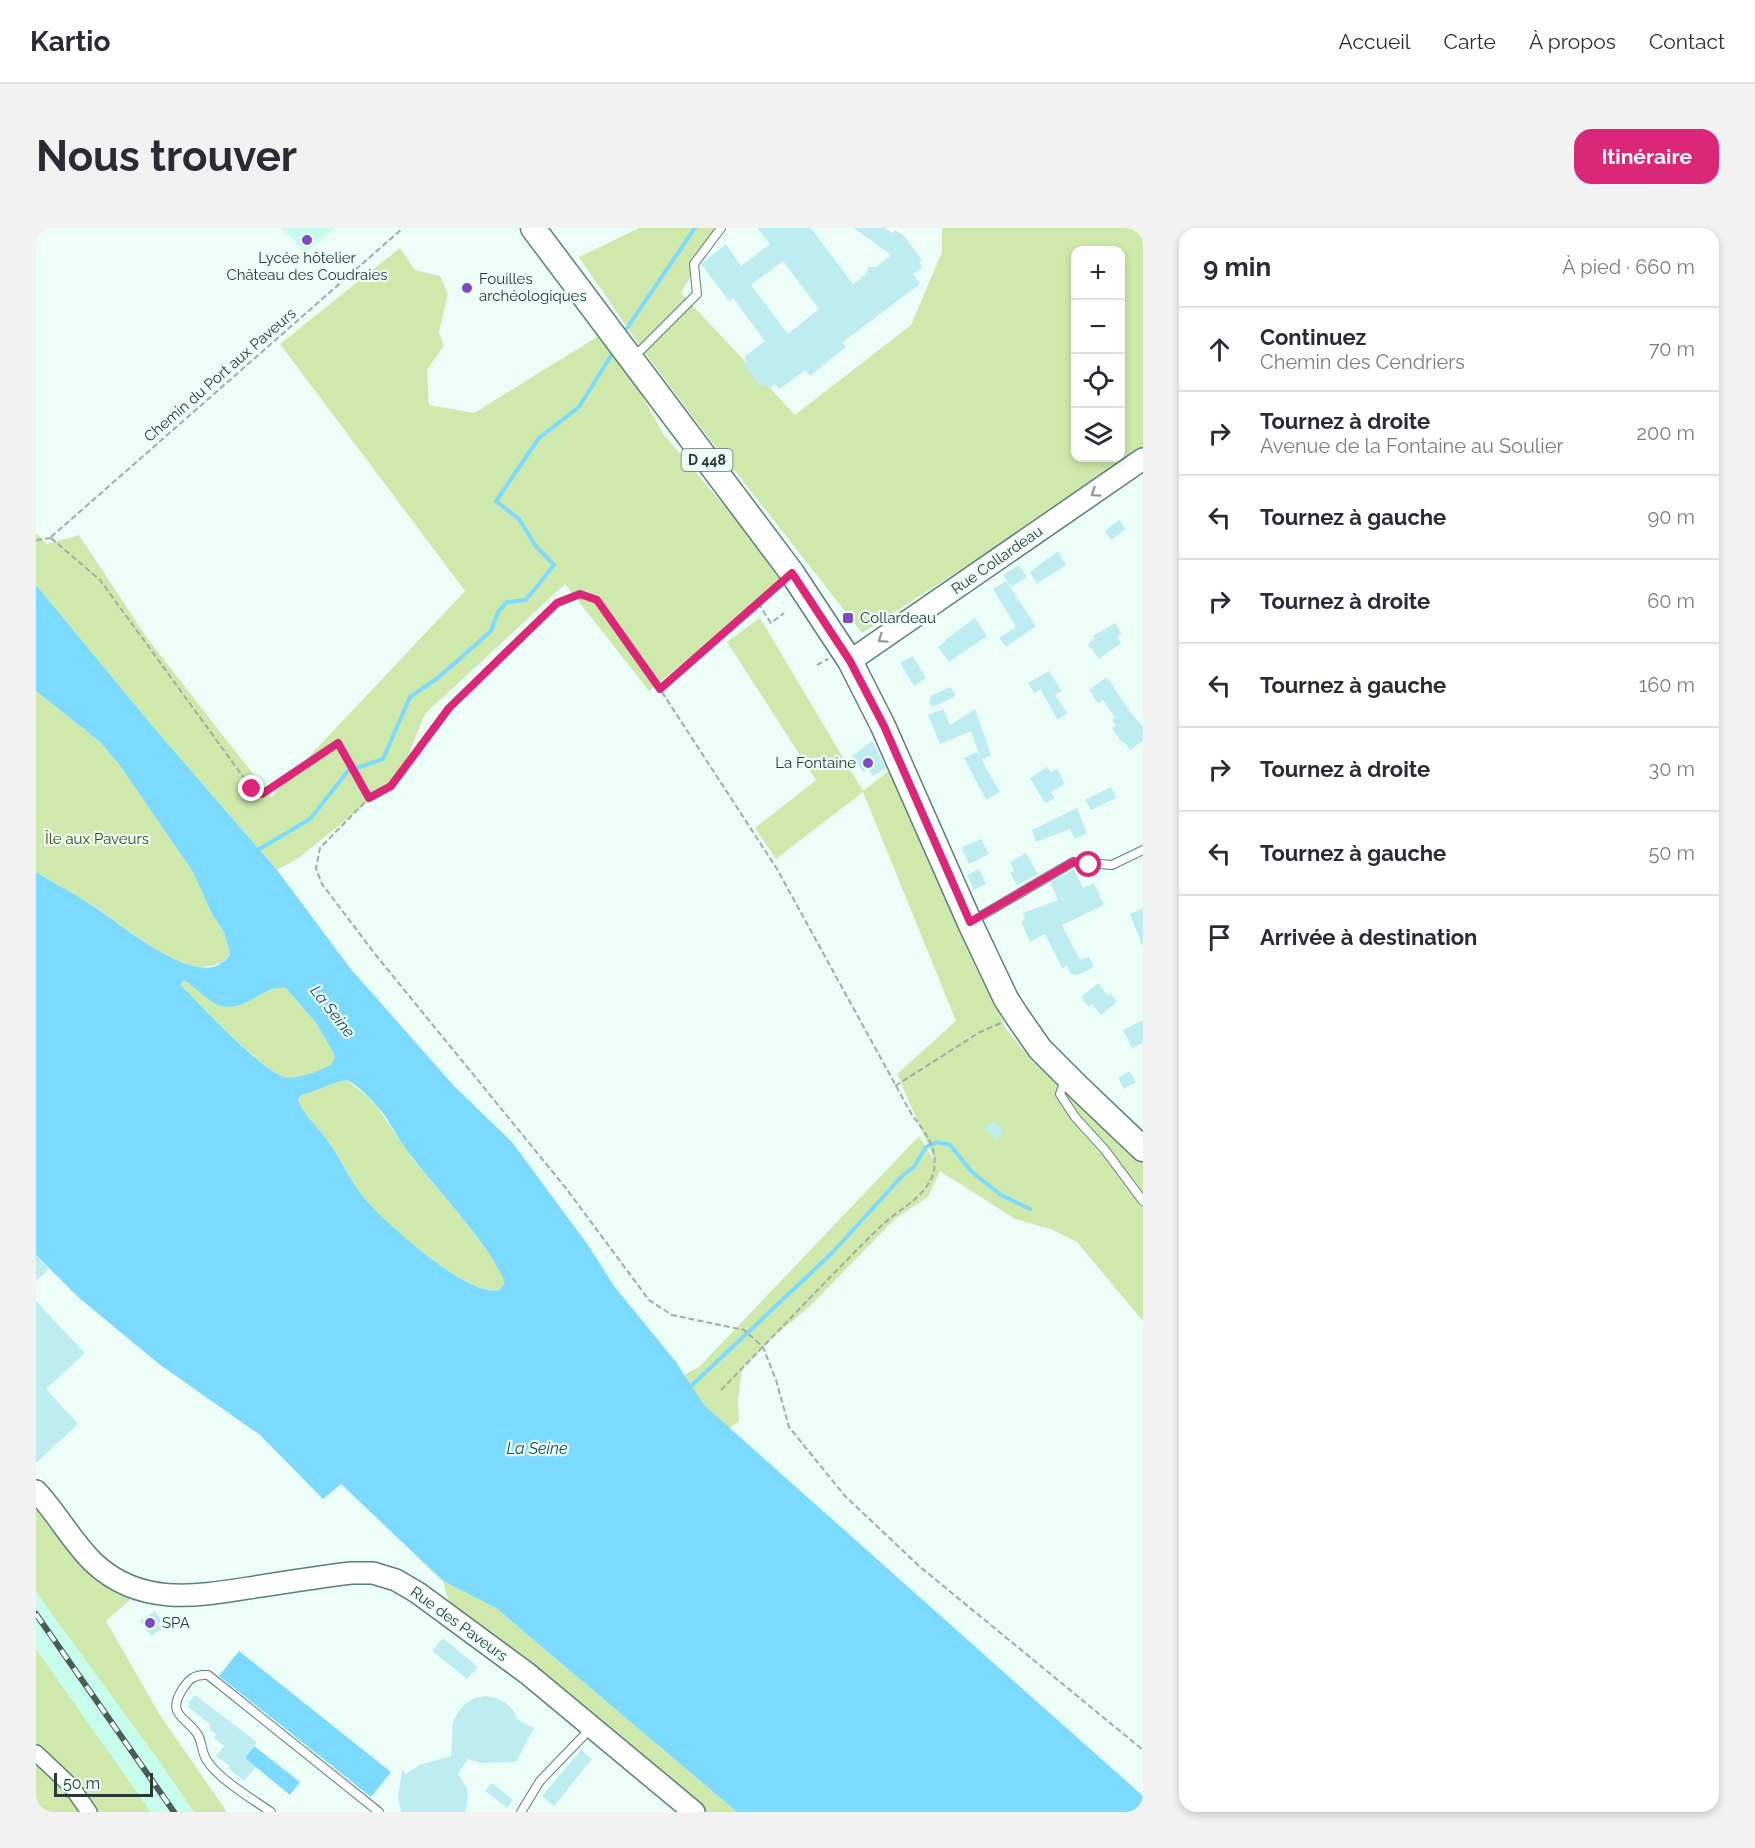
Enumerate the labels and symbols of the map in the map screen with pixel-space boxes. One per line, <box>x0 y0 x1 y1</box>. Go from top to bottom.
marker: Lycée hôtelier Château des Coudraies <box>300 233 314 247</box>
place label: Lycée hôtelier Château des Coudraies <box>226 249 388 284</box>
place label: Fouilles archéologiques <box>479 270 587 305</box>
marker: Fouilles archéologiques <box>460 281 474 295</box>
street label: Chemin du Port aux Paveurs <box>140 304 300 446</box>
road number: D 448 <box>682 449 732 471</box>
one-way arrow <box>1090 486 1101 497</box>
street label: Rue Collardeau <box>948 522 1046 598</box>
place label: Collardeau <box>860 609 936 627</box>
marker: Collardeau <box>841 611 855 625</box>
one-way arrow <box>878 632 889 643</box>
place label: La Fontaine <box>775 754 856 772</box>
marker: La Fontaine <box>861 756 875 770</box>
route end <box>238 775 264 801</box>
park label: Île aux Paveurs <box>45 830 149 848</box>
route start <box>1075 851 1101 877</box>
water label: La Seine <box>306 981 359 1042</box>
water label: La Seine <box>507 1439 568 1458</box>
street label: Rue des Paveurs <box>407 1583 511 1665</box>
place label: SPA <box>162 1614 190 1632</box>
marker: SPA <box>143 1616 157 1630</box>
scale bar <box>54 1770 153 1798</box>

